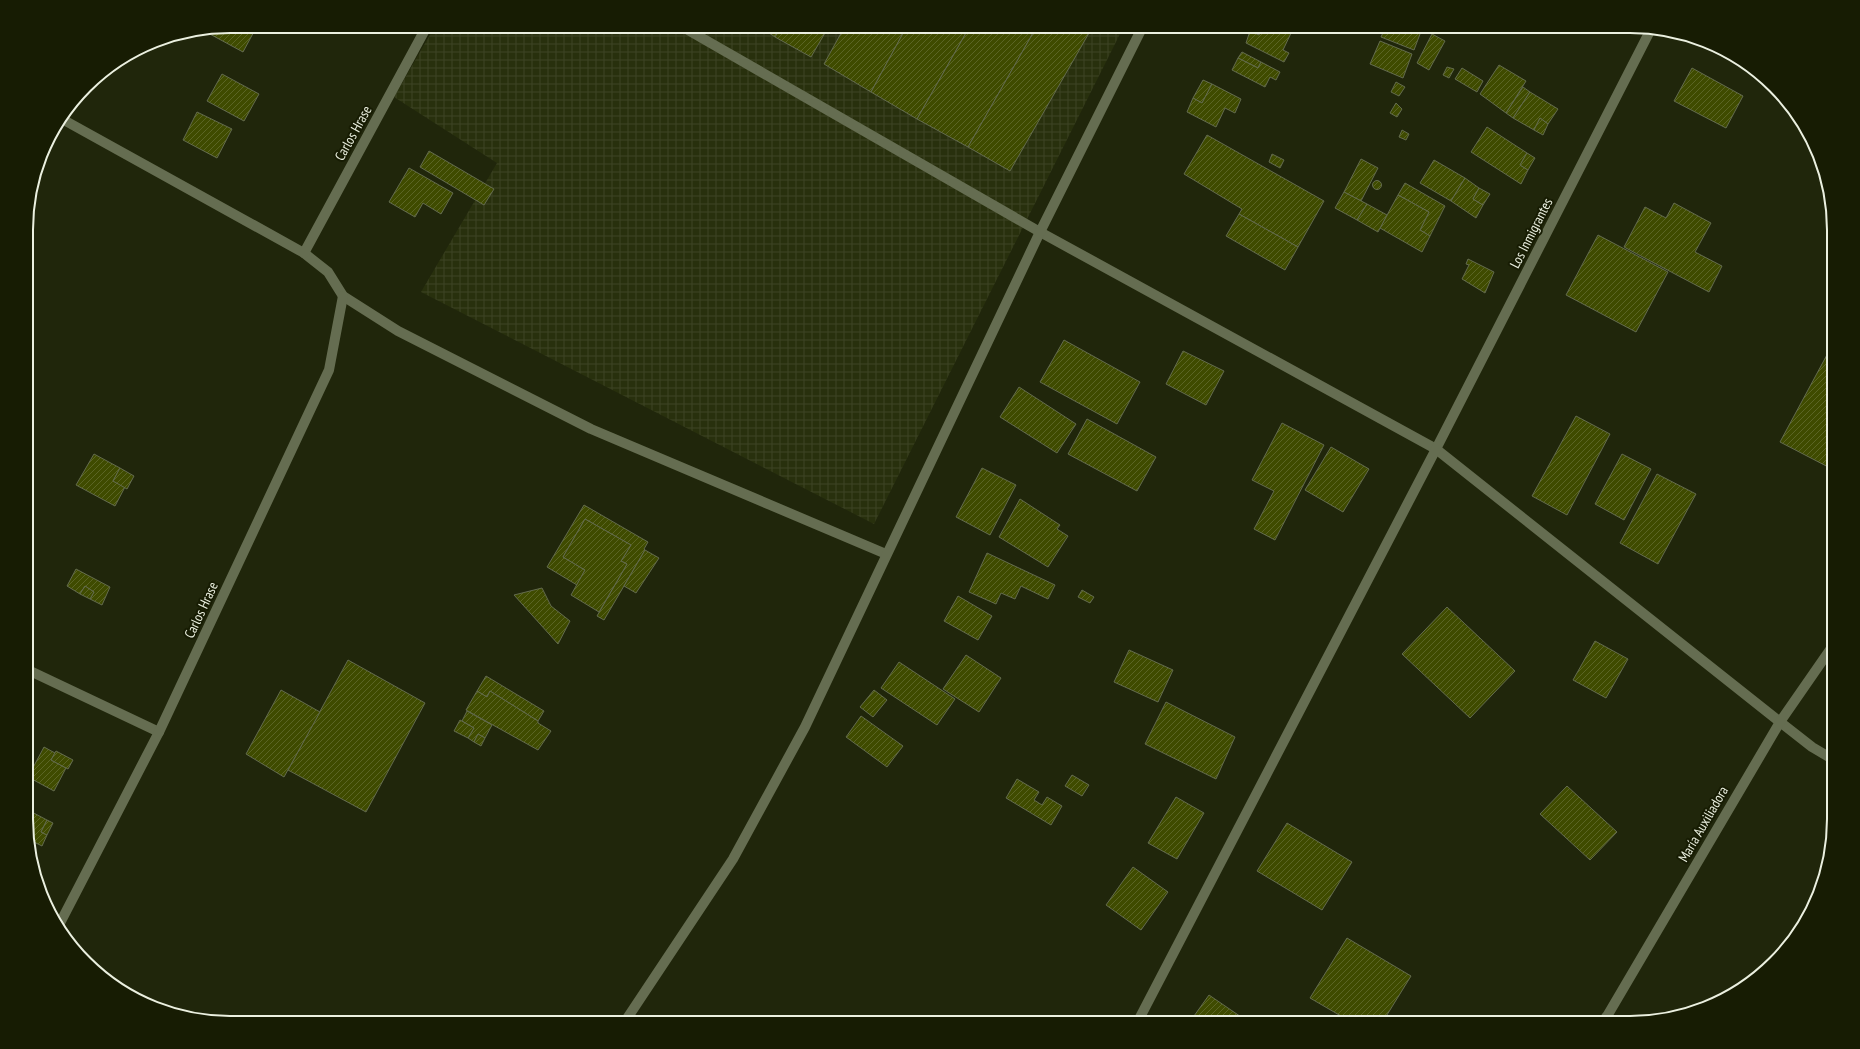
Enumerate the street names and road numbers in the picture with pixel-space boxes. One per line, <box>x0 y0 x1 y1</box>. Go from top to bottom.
street label: Carlos Hrase <box>331 102 376 164</box>
street label: Los Inmigrantes <box>1506 195 1556 271</box>
street label: Carlos Hrase <box>180 579 222 641</box>
street label: María Auxiliadora <box>1674 783 1732 865</box>

